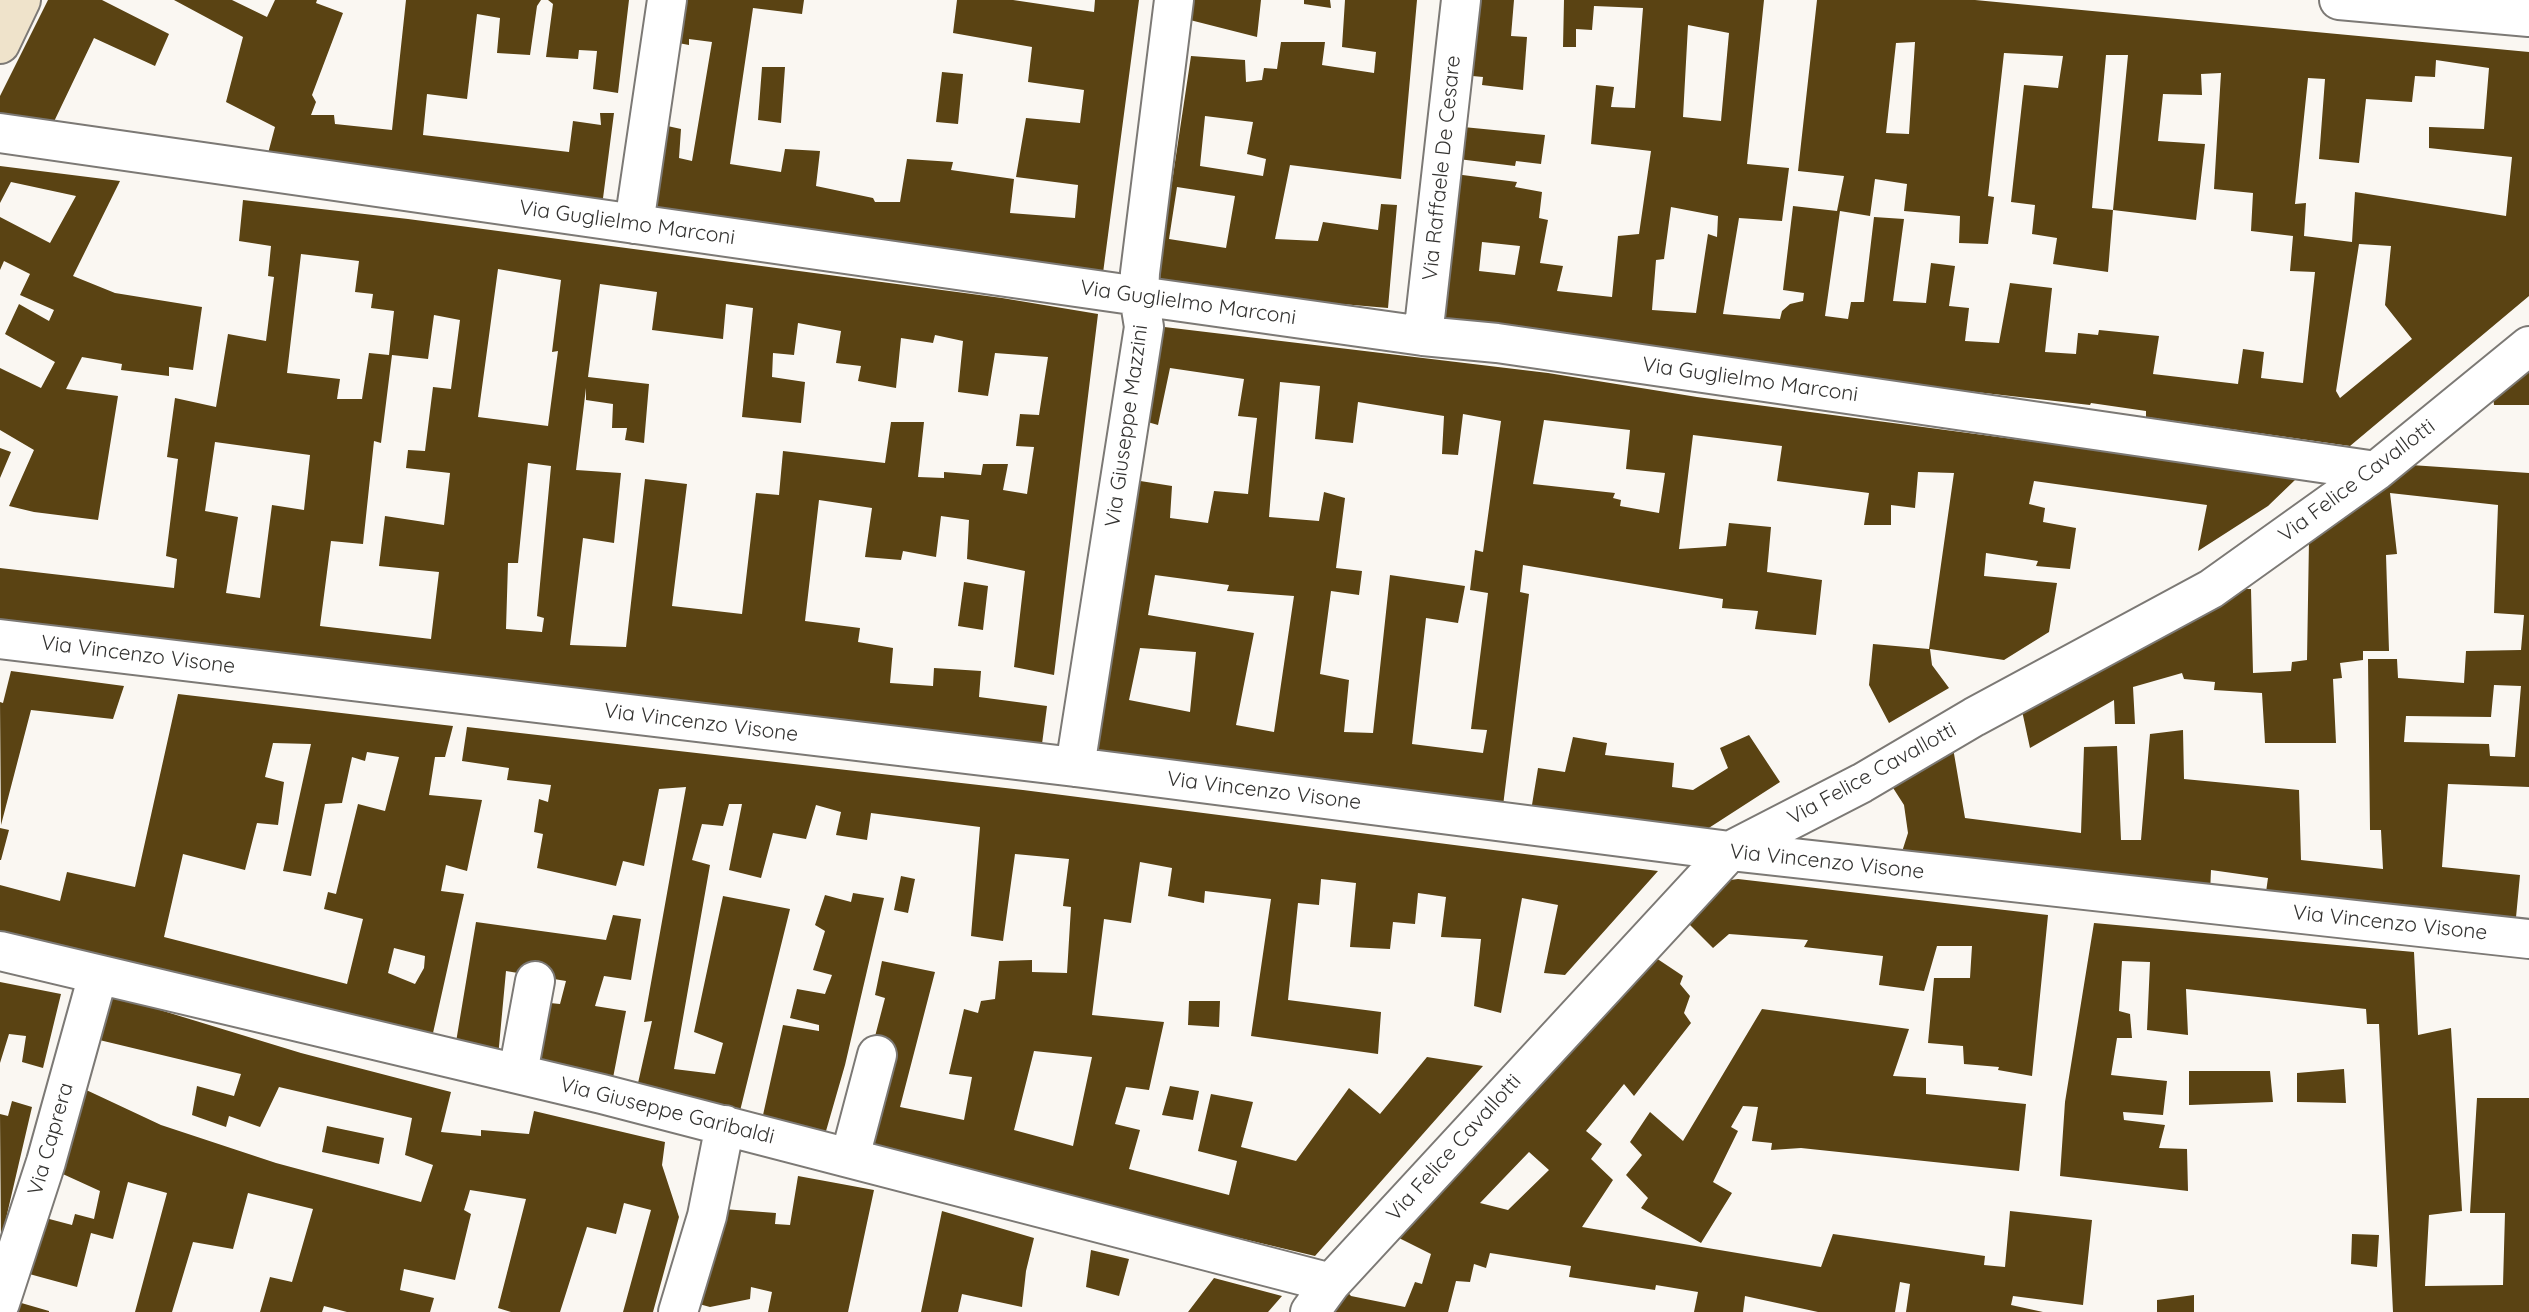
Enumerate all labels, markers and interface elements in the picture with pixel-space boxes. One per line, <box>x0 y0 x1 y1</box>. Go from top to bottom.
street label: Via Raffaele De Cesare <box>1418 54 1466 282</box>
street label: Via Guglielmo Marconi <box>517 195 737 251</box>
street label: Via Guglielmo Marconi <box>1078 275 1298 331</box>
street label: Via Giuseppe Mazzini <box>1100 323 1154 529</box>
street label: Via Guglielmo Marconi <box>1640 352 1860 408</box>
street label: Via Felice Cavallotti <box>2274 414 2440 548</box>
street label: Via Vincenzo Visone <box>39 631 237 679</box>
street label: Via Vincenzo Visone <box>602 699 800 747</box>
street label: Via Felice Cavallotti <box>1783 717 1961 831</box>
street label: Via Vincenzo Visone <box>1165 767 1363 815</box>
street label: Via Vincenzo Visone <box>1728 839 1926 885</box>
street label: Via Vincenzo Visone <box>2291 900 2489 946</box>
street label: Via Felice Cavallotti <box>1381 1069 1527 1227</box>
street label: Via Giuseppe Garibaldi <box>557 1072 777 1150</box>
street label: Via Caprera <box>23 1080 79 1198</box>

